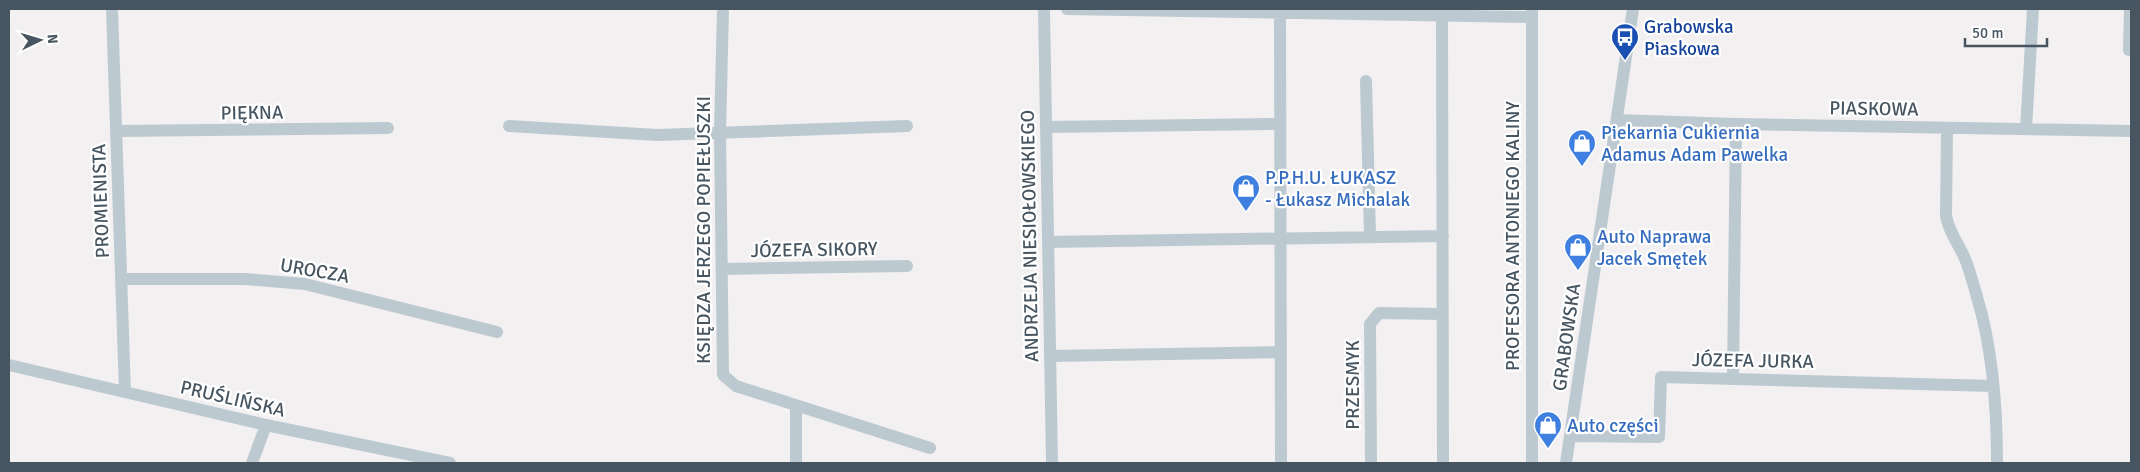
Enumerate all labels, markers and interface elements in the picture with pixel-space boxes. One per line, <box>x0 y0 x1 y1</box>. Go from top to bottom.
north arrow <box>15 15 65 65</box>
place label: Grabowska Piaskowa <box>1644 15 1734 61</box>
scale bar <box>1965 15 2048 47</box>
bus stop icon: Grabowska Piaskowa <box>1610 22 1640 61</box>
text: 50 m <box>1972 24 2003 42</box>
text: N <box>44 33 61 45</box>
street label: KSIĘDZA JERZEGO POPIEŁUSZKI <box>692 96 716 364</box>
street label: PIASKOWA <box>1829 96 1919 122</box>
street label: PIĘKNA <box>220 100 284 126</box>
street label: PROFESORA ANTONIEGO KALINY <box>1501 101 1525 371</box>
street label: ANDRZEJA NIESIOŁOWSKIEGO <box>1016 110 1044 362</box>
place label: Piekarnia Cukiernia Adamus Adam Pawelka <box>1601 121 1788 167</box>
shop icon: Piekarnia Cukiernia Adamus Adam Pawelka <box>1567 128 1597 167</box>
street label: PROMIENISTA <box>87 143 115 259</box>
place label: P.P.H.U. ŁUKASZ - Łukasz Michalak <box>1265 166 1411 212</box>
shop icon: P.P.H.U. ŁUKASZ - Łukasz Michalak <box>1231 173 1261 212</box>
place label: Auto Naprawa Jacek Smętek <box>1597 225 1711 271</box>
shop icon: Auto Naprawa Jacek Smętek <box>1563 232 1593 271</box>
street label: JÓZEFA SIKORY <box>750 237 878 263</box>
street label: UROCZA <box>278 253 352 289</box>
street label: GRABOWSKA <box>1548 281 1586 393</box>
street label: PRZESMYK <box>1341 339 1365 430</box>
street label: JÓZEFA JURKA <box>1692 348 1815 374</box>
street label: PRUŚLIŃSKA <box>178 375 288 423</box>
shop icon: Auto części <box>1533 410 1563 449</box>
place label: Auto części <box>1567 414 1659 438</box>

